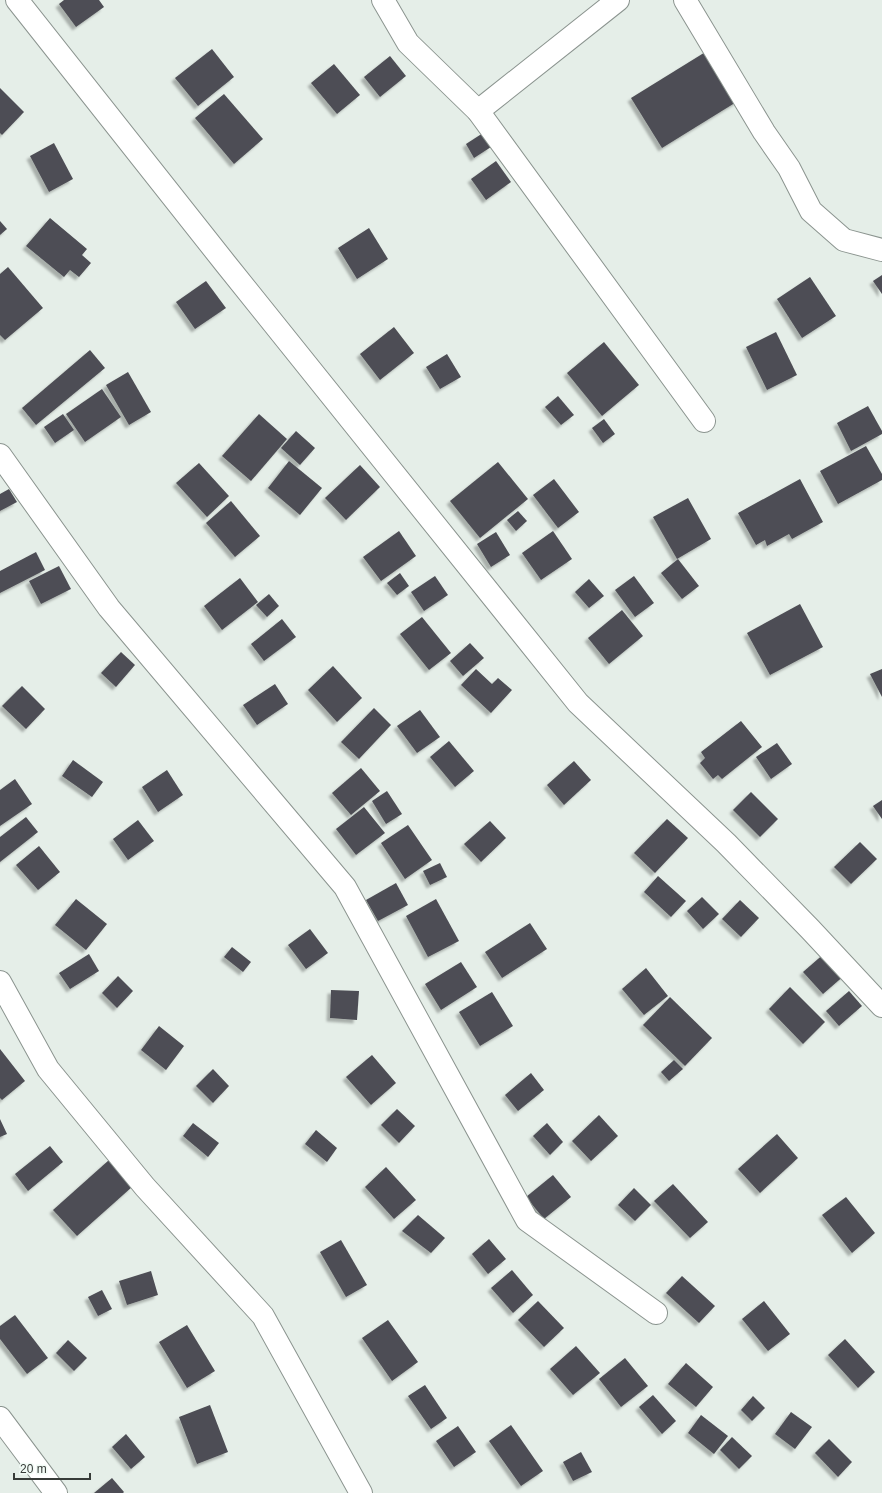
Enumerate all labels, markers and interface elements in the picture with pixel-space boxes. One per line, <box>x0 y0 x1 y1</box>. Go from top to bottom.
scale bar <box>14 1455 90 1481</box>
text: 20 m <box>20 1462 47 1476</box>

